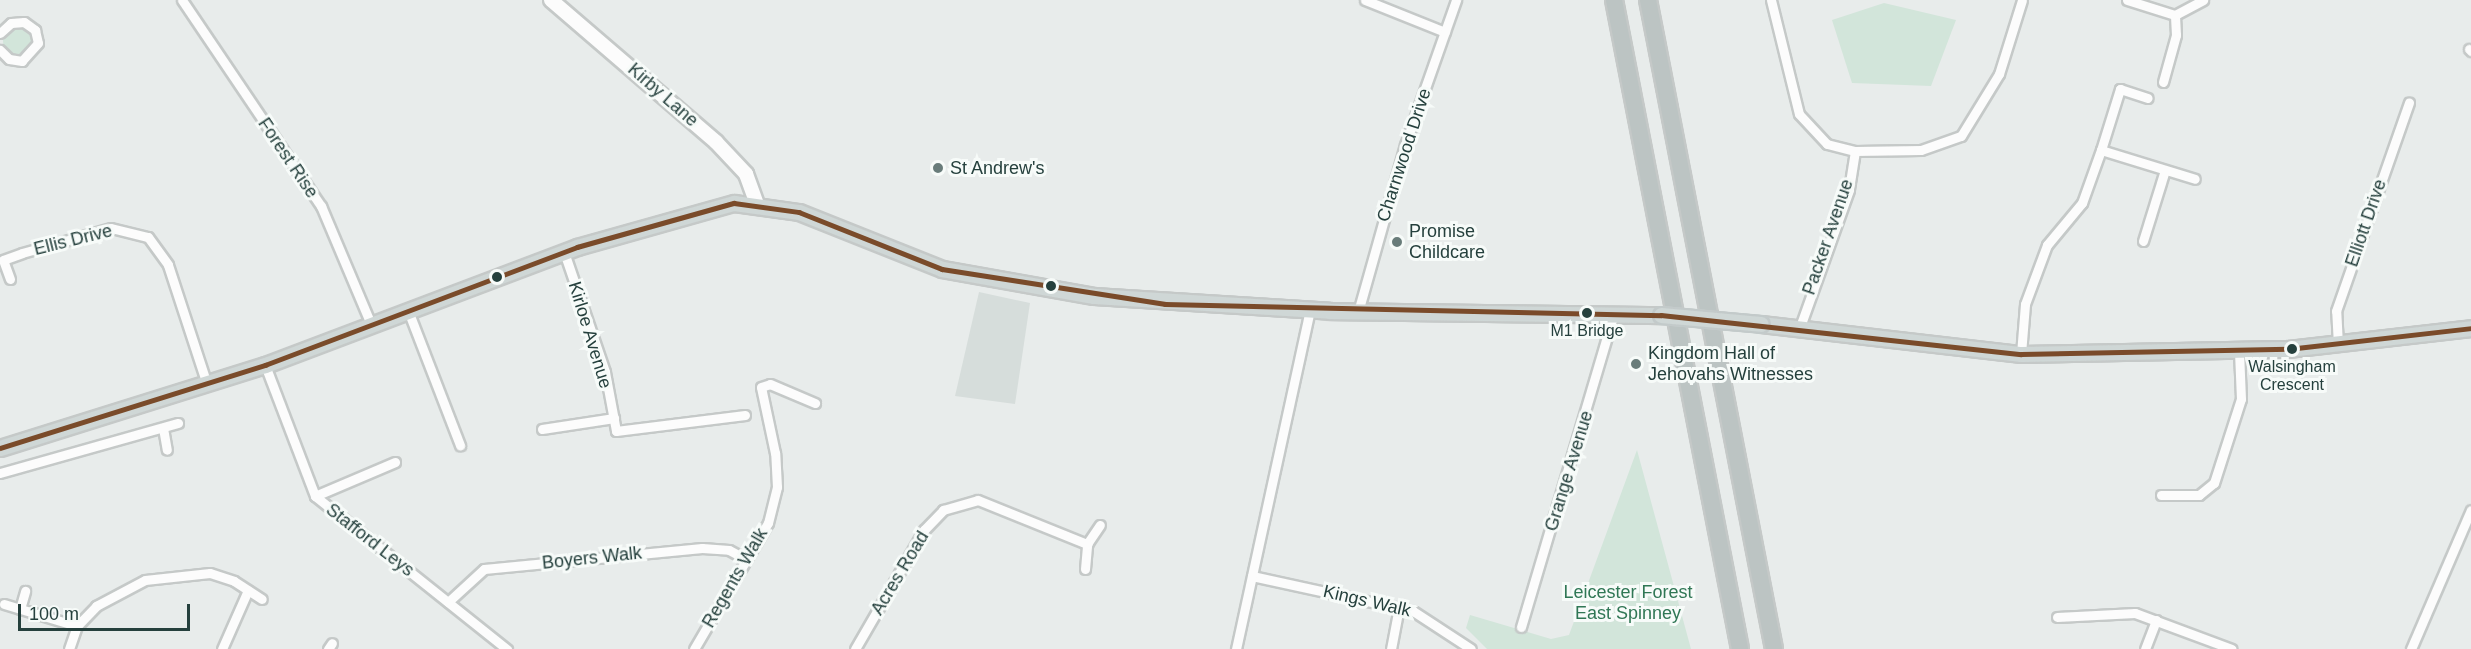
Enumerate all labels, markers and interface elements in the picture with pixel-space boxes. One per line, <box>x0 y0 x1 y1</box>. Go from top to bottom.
street label: Kirby Lane <box>623 59 703 131</box>
street label: Charnwood Drive <box>1372 86 1436 224</box>
street label: Forest Rise <box>253 114 323 202</box>
place label: St Andrew's <box>950 157 1045 179</box>
marker: St Andrew's <box>931 161 945 175</box>
street label: Packer Avenue <box>1798 176 1858 298</box>
street label: Elliott Drive <box>2341 176 2391 270</box>
street label: Ellis Drive <box>32 220 114 260</box>
place label: Promise Childcare <box>1409 221 1485 264</box>
marker: Promise Childcare <box>1390 235 1404 249</box>
unlabelled marker <box>491 271 503 283</box>
street label: Kirloe Avenue <box>563 278 617 392</box>
unlabelled marker <box>1045 280 1057 292</box>
marker: M1 Bridge <box>1581 307 1593 319</box>
place label: M1 Bridge <box>1551 321 1623 341</box>
place label: Kingdom Hall of Jehovahs Witnesses <box>1648 343 1813 386</box>
marker: Walsingham Crescent <box>2286 343 2298 355</box>
marker: Kingdom Hall of Jehovahs Witnesses <box>1629 357 1643 371</box>
place label: Walsingham Crescent <box>2248 357 2336 395</box>
street label: Grange Avenue <box>1540 408 1598 534</box>
street label: Stafford Leys <box>322 499 418 581</box>
street label: Regents Walk <box>698 524 772 632</box>
street label: Acres Road <box>867 527 933 619</box>
street label: Boyers Walk <box>541 542 643 574</box>
street label: Kings Walk <box>1321 580 1413 622</box>
park label: Leicester Forest East Spinney <box>1563 582 1693 624</box>
scale bar <box>21 592 194 630</box>
text: 100 m <box>29 604 79 624</box>

